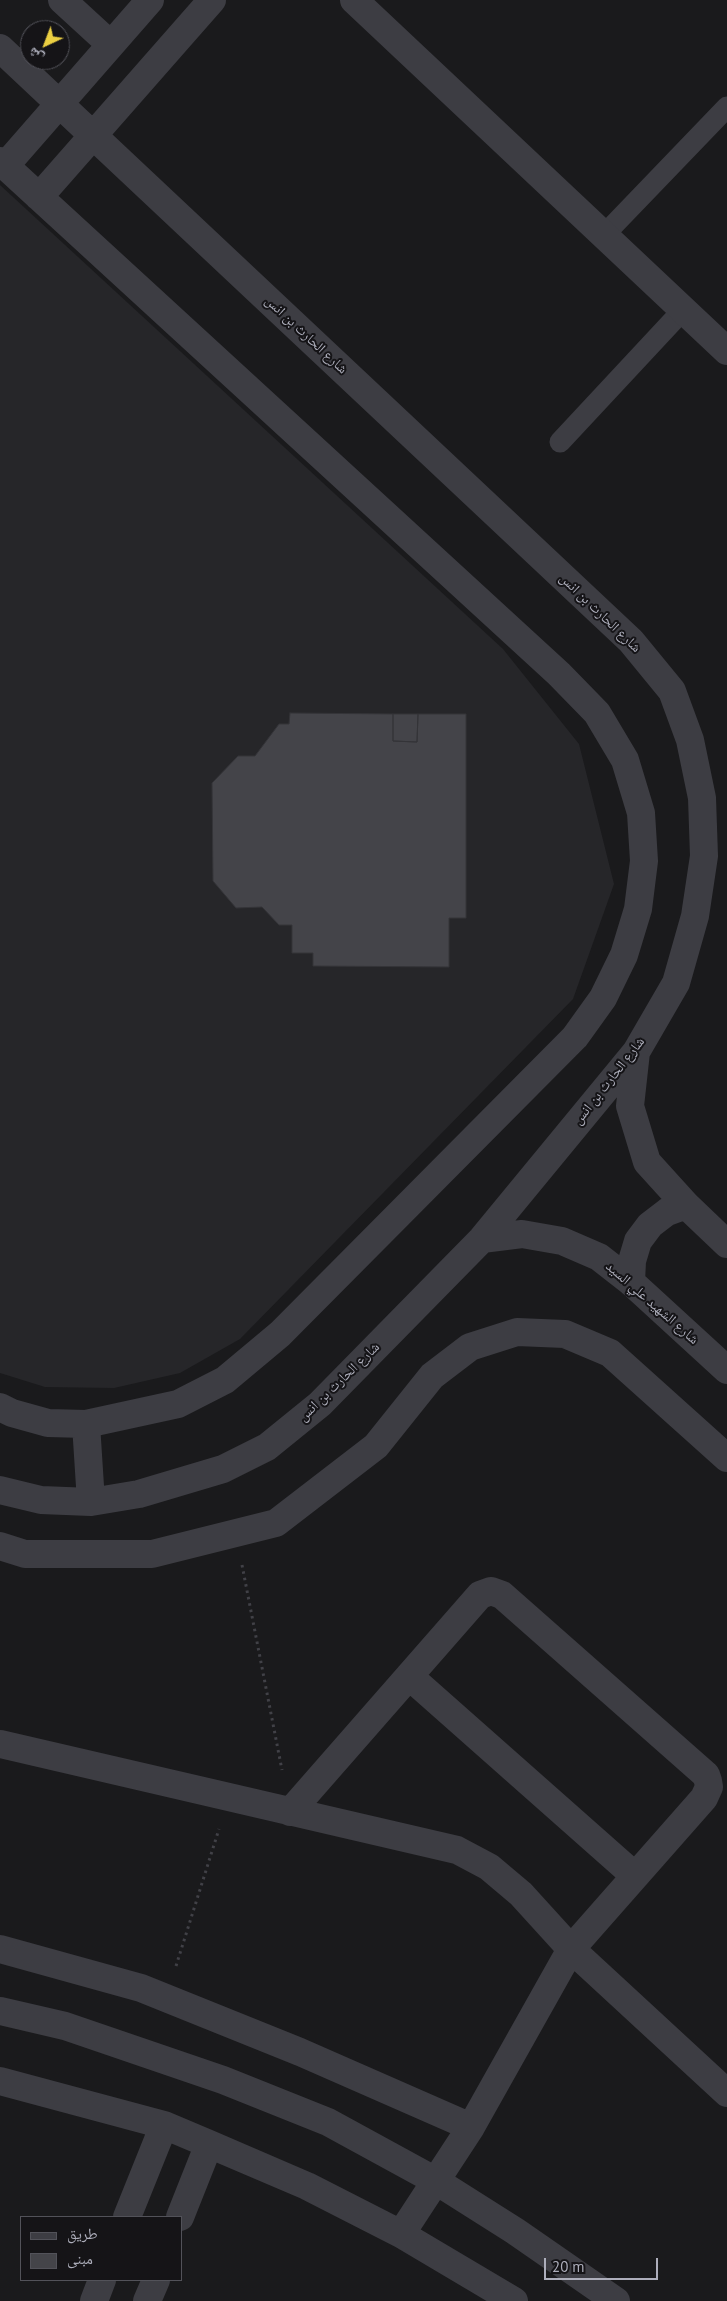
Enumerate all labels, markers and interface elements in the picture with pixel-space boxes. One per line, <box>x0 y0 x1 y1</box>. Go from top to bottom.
north arrow <box>20 20 70 70</box>
text: ش <box>24 44 47 67</box>
street label: شارع الحارث بن انس <box>261 292 351 378</box>
street label: شارع الحارث بن انس <box>556 570 644 656</box>
street label: شارع الحارث بن انس <box>570 1034 648 1128</box>
street label: شارع الشهيد علي السيد <box>602 1258 702 1348</box>
street label: شارع الحارث بن انس <box>295 1339 383 1425</box>
legend <box>20 2216 182 2281</box>
text: طريق <box>67 2224 98 2243</box>
scale bar <box>547 2248 661 2280</box>
text: مبنى <box>67 2249 93 2268</box>
text: 20 m <box>552 2257 585 2276</box>

